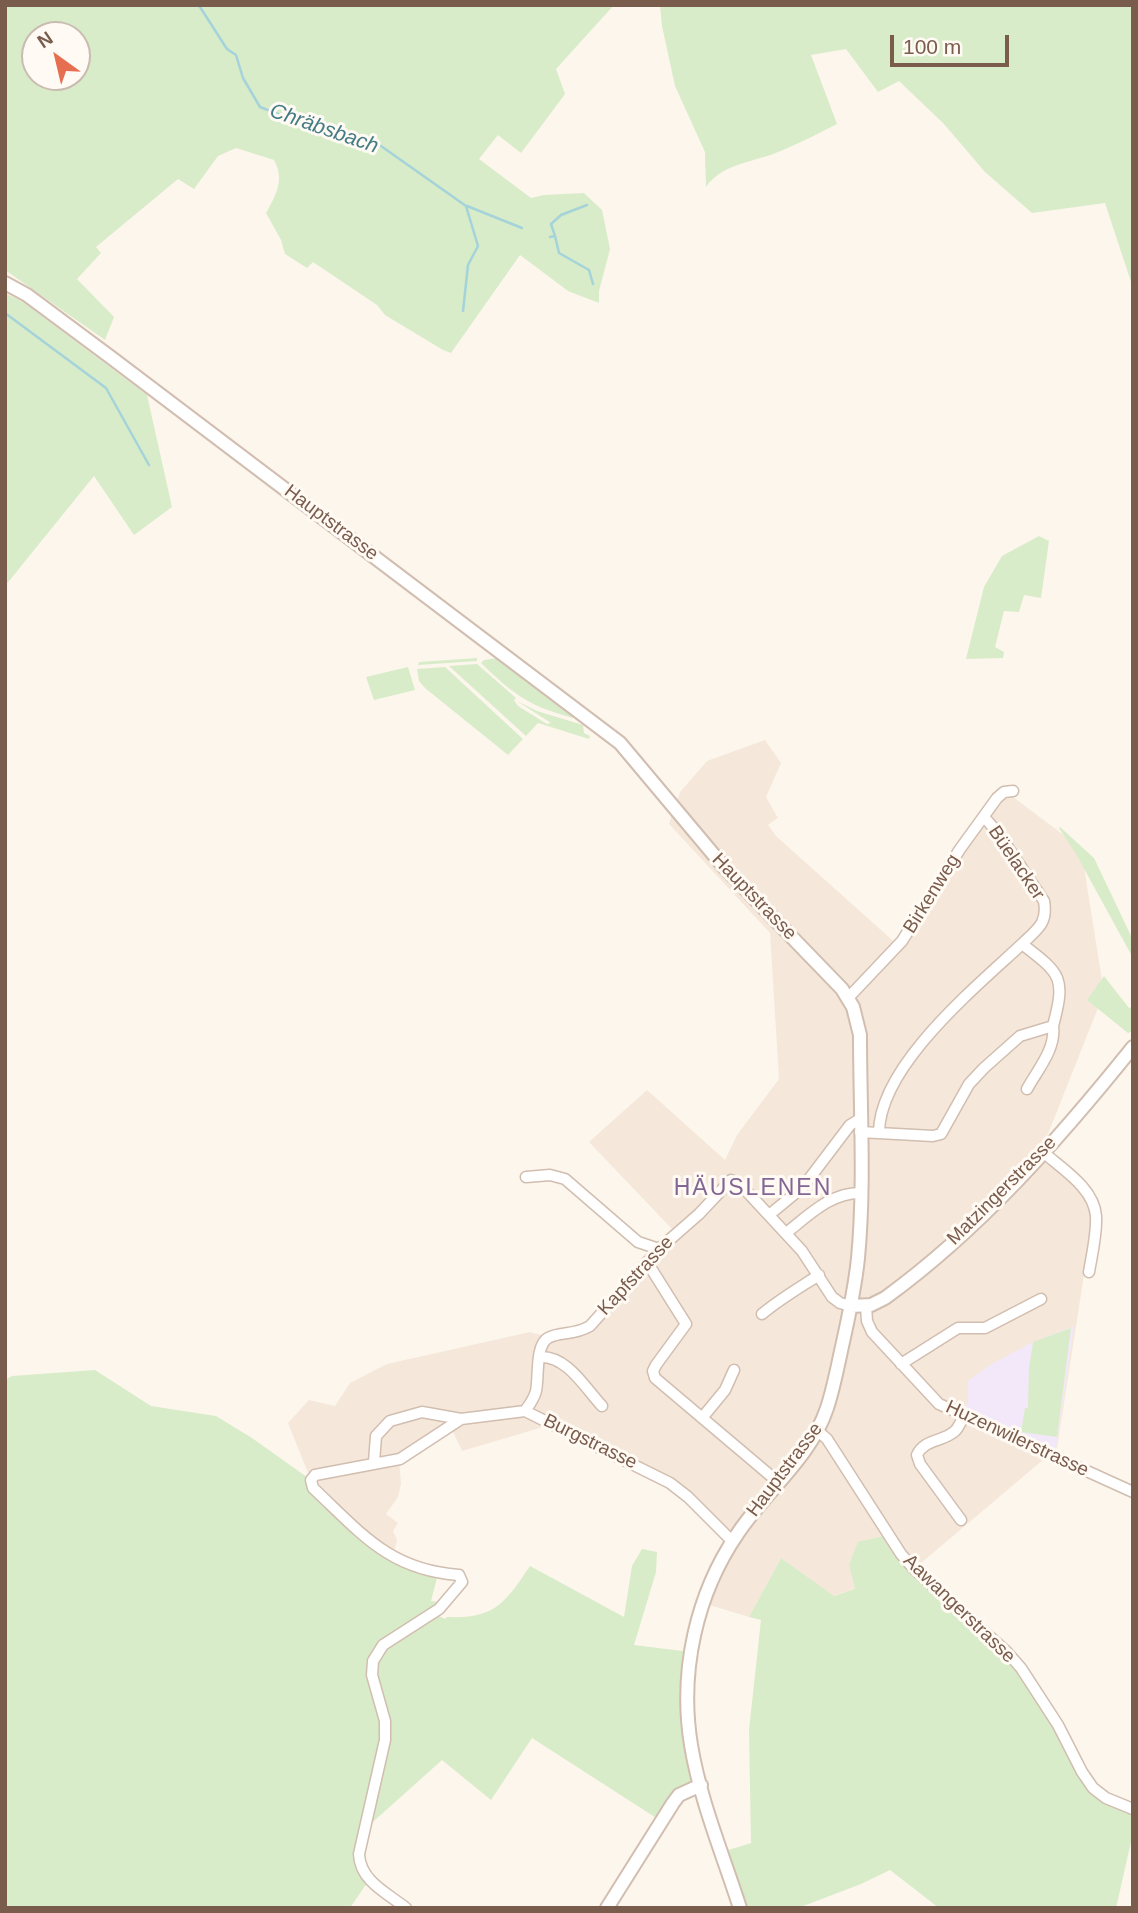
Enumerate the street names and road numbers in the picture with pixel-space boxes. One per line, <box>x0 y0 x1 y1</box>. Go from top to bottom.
street label: Hauptstrasse <box>279 480 383 566</box>
street label: Büelacker <box>983 822 1049 904</box>
street label: Hauptstrasse <box>707 849 801 945</box>
street label: Birkenweg <box>899 850 965 938</box>
street label: Matzingerstrasse <box>943 1132 1061 1250</box>
street label: Kapfstrasse <box>593 1232 679 1320</box>
street label: Huzenwilerstrasse <box>942 1396 1092 1482</box>
street label: Burgstrasse <box>539 1410 641 1474</box>
street label: Hauptstrasse <box>742 1418 828 1522</box>
street label: Aawangerstrasse <box>898 1550 1020 1668</box>

